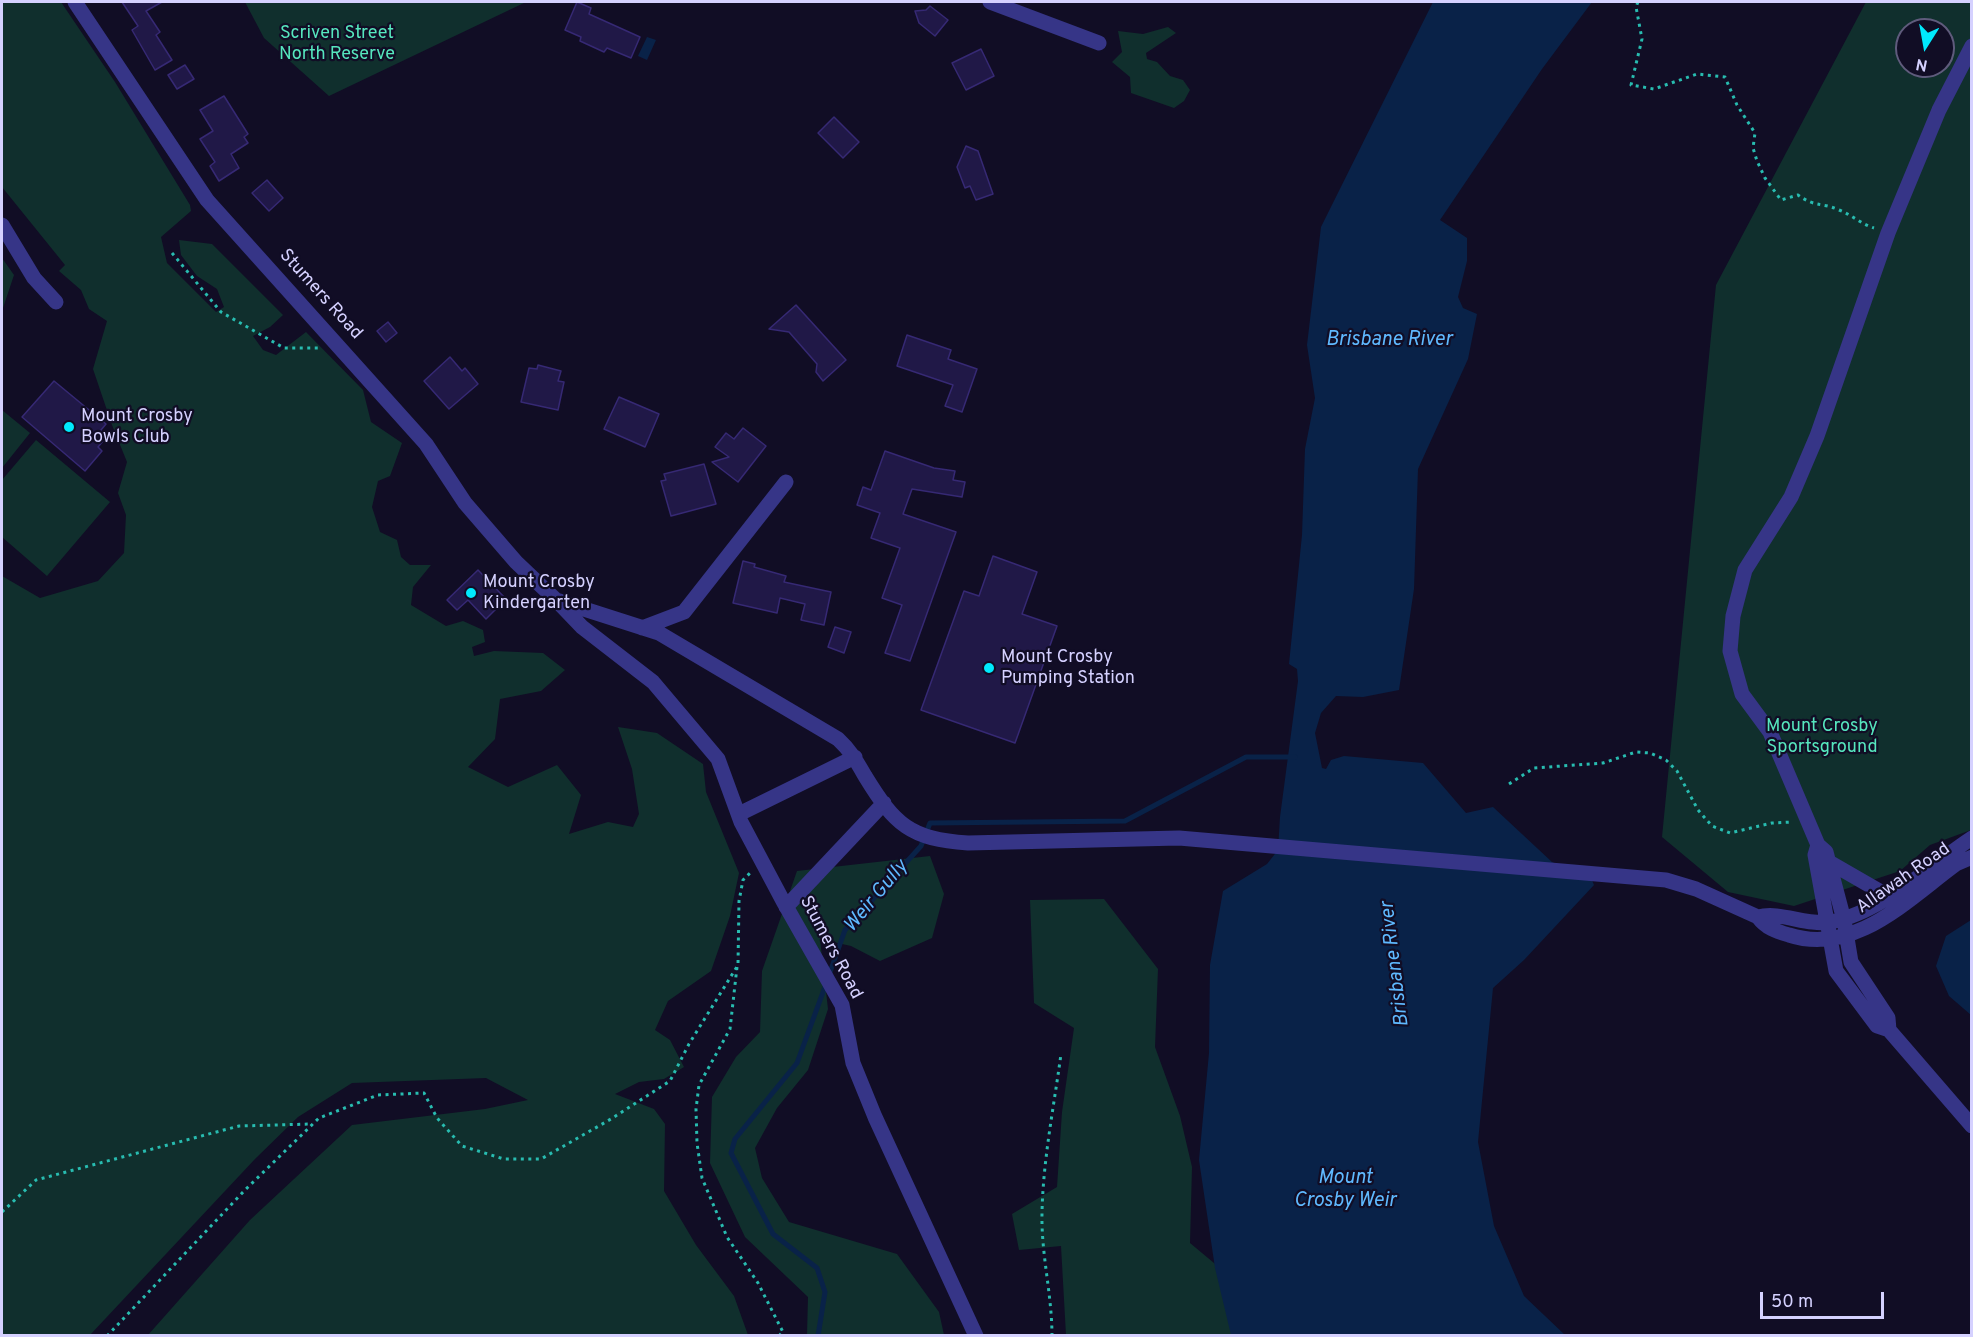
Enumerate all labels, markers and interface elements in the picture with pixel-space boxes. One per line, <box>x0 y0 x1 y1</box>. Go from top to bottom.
north arrow <box>1895 18 1955 78</box>
park label: Scriven Street North Reserve <box>279 23 395 66</box>
text: N <box>1914 53 1929 75</box>
street label: Stumers Road <box>274 246 366 344</box>
water label: Brisbane River <box>1326 329 1452 353</box>
place label: Mount Crosby Bowls Club <box>81 406 193 448</box>
marker: Mount Crosby Bowls Club <box>62 420 76 434</box>
place label: Mount Crosby Kindergarten <box>483 572 595 614</box>
marker: Mount Crosby Kindergarten <box>464 586 478 600</box>
place label: Mount Crosby Pumping Station <box>1001 647 1135 690</box>
marker: Mount Crosby Pumping Station <box>982 661 996 675</box>
park label: Mount Crosby Sportsground <box>1766 716 1878 758</box>
street label: Allawah Road <box>1853 839 1955 919</box>
water label: Weir Gully <box>840 856 914 938</box>
street label: Stumers Road <box>794 893 866 1003</box>
water label: Brisbane River <box>1376 900 1416 1028</box>
water label: Mount Crosby Weir <box>1294 1167 1396 1214</box>
scale bar <box>1763 1280 1888 1318</box>
text: 50 m <box>1771 1291 1813 1314</box>

